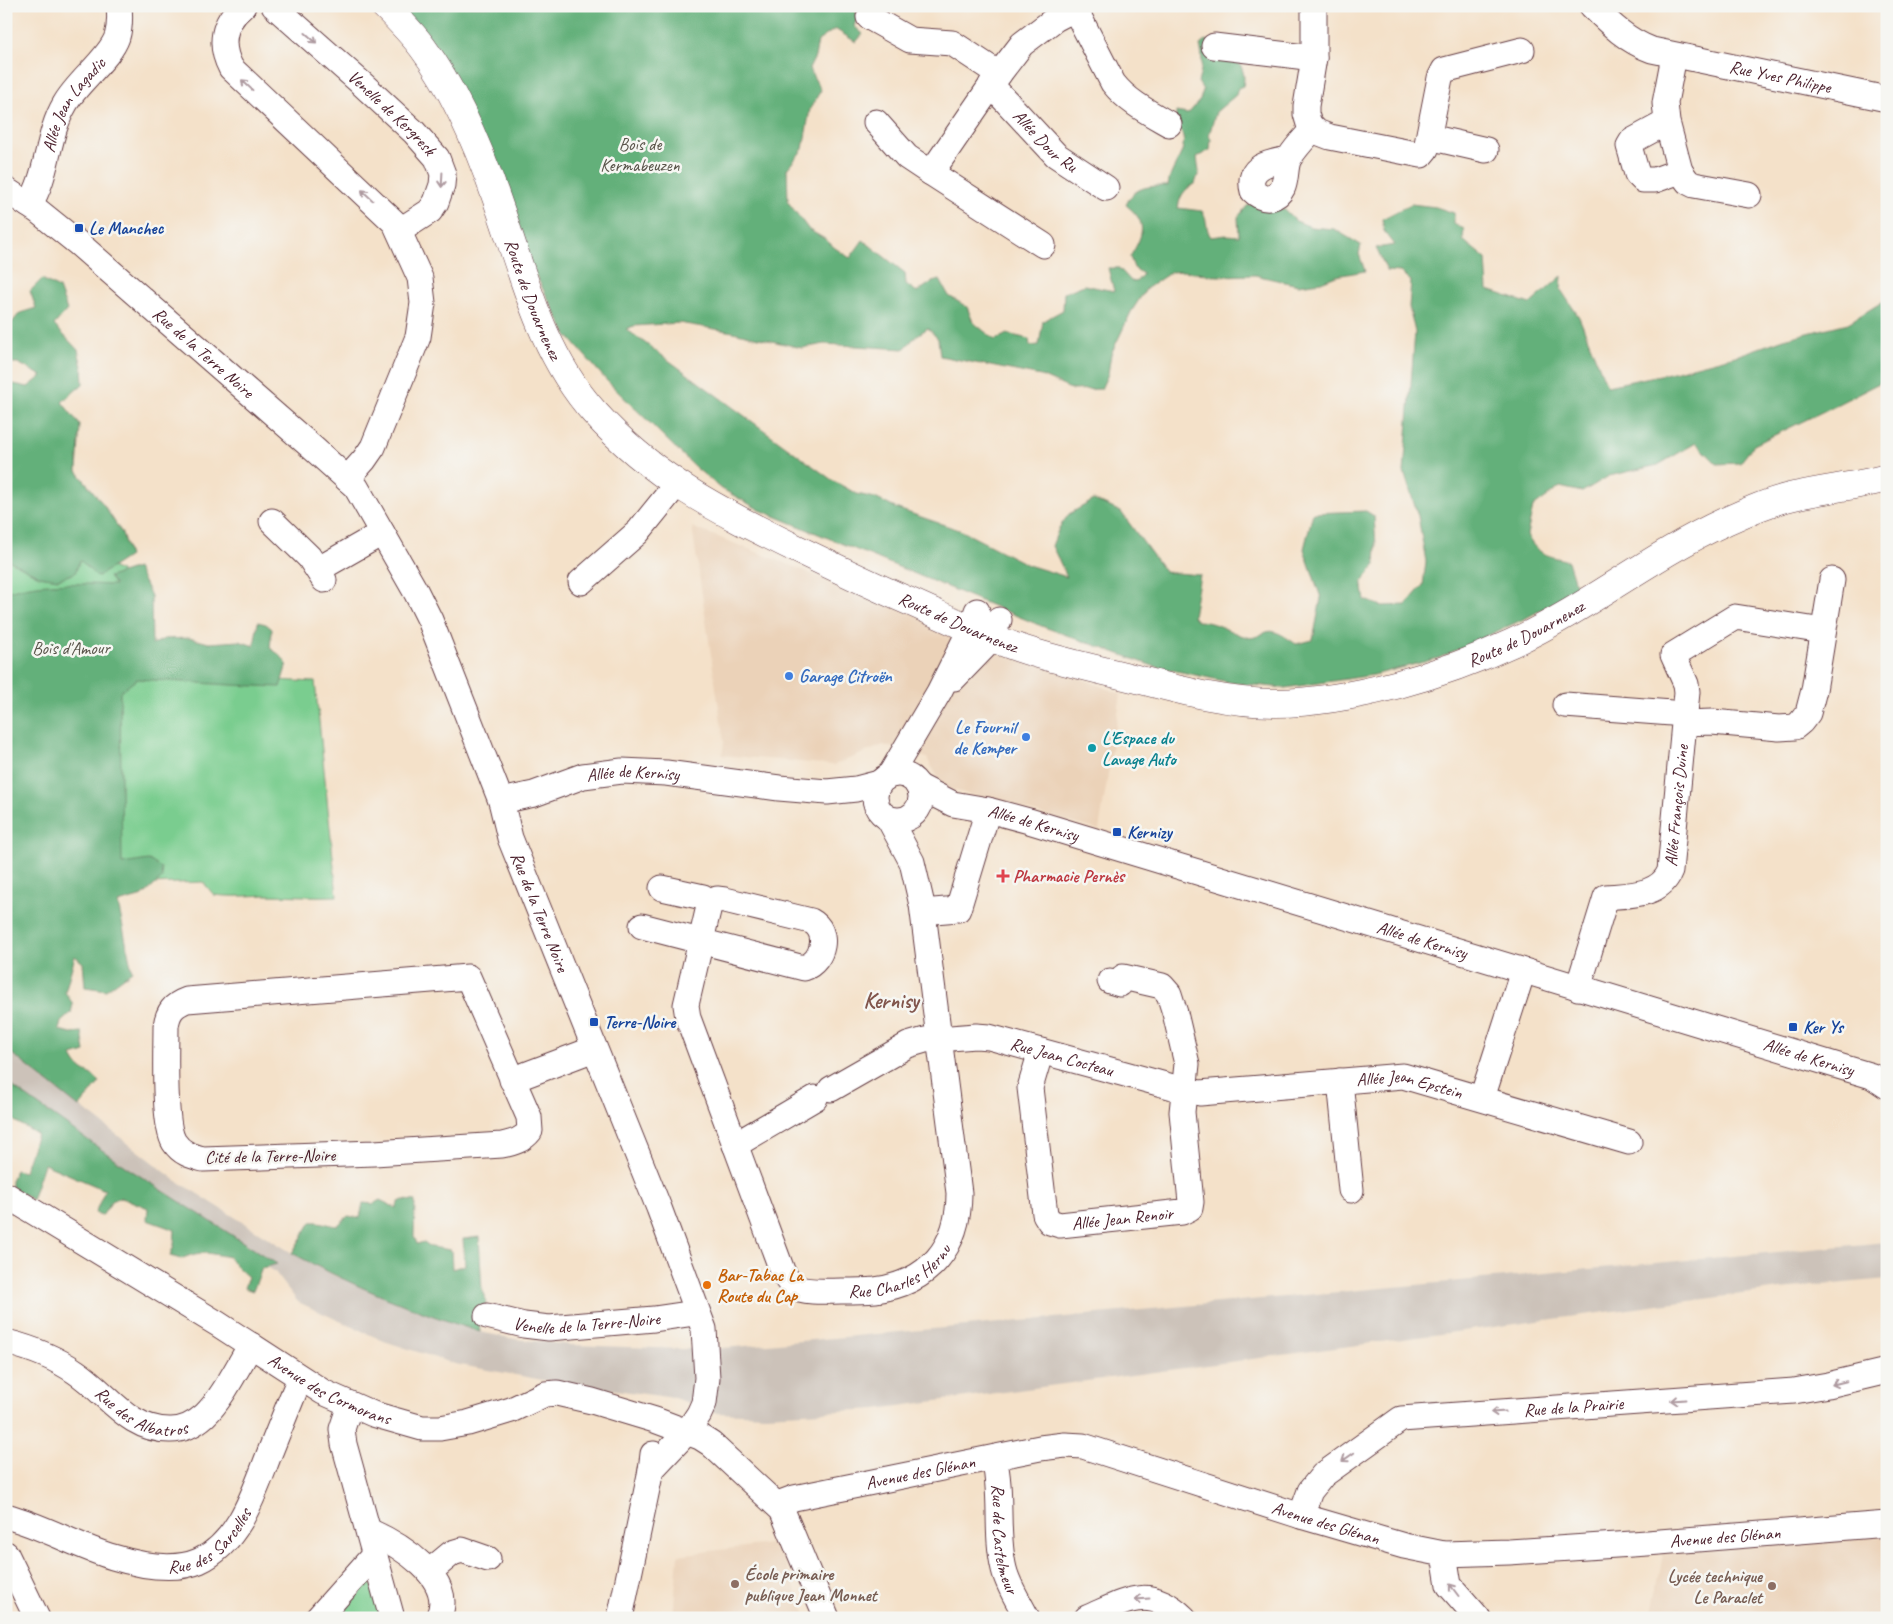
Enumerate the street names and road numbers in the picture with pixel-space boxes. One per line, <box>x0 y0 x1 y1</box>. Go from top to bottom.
street label: Allée Jean Lagadic <box>37 52 111 154</box>
street label: Rue Yves Philippe <box>1728 55 1834 98</box>
street label: Venelle de Kergresk <box>343 65 441 161</box>
street label: Allée Dour Ru <box>1008 105 1082 178</box>
street label: Route de Douarnenez <box>500 236 568 365</box>
street label: Rue de la Terre Noire <box>148 302 259 403</box>
street label: Route de Douarnenez <box>895 587 1023 658</box>
street label: Route de Douarnenez <box>1464 594 1590 672</box>
street label: Allée François Duine <box>1659 743 1693 868</box>
street label: Allée de Kernisy <box>585 759 682 786</box>
street label: Allée de Kernisy <box>986 800 1083 847</box>
street label: Rue de la Terre Noire <box>506 849 574 976</box>
street label: Allée de Kernisy <box>1374 916 1472 965</box>
street label: Rue Jean Cocteau <box>1008 1032 1117 1082</box>
street label: Allée de Kernisy <box>1761 1033 1858 1082</box>
street label: Allée Jean Epstein <box>1355 1065 1466 1104</box>
street label: Cité de la Terre-Noire <box>205 1144 337 1168</box>
street label: Allée Jean Renoir <box>1071 1202 1175 1235</box>
street label: Rue Charles Hernu <box>848 1239 957 1302</box>
street label: Venelle de la Terre-Noire <box>511 1307 663 1339</box>
street label: Avenue des Cormorans <box>264 1349 395 1430</box>
street label: Rue des Albatros <box>91 1382 192 1441</box>
street label: Rue de la Prairie <box>1523 1392 1625 1421</box>
street label: Avenue des Glénan <box>864 1450 978 1494</box>
street label: Rue de Castelmeur <box>987 1484 1024 1599</box>
street label: Avenue des Glénan <box>1269 1496 1383 1550</box>
street label: Rue des Sarcelles <box>167 1503 257 1578</box>
street label: Avenue des Glénan <box>1669 1521 1782 1552</box>

